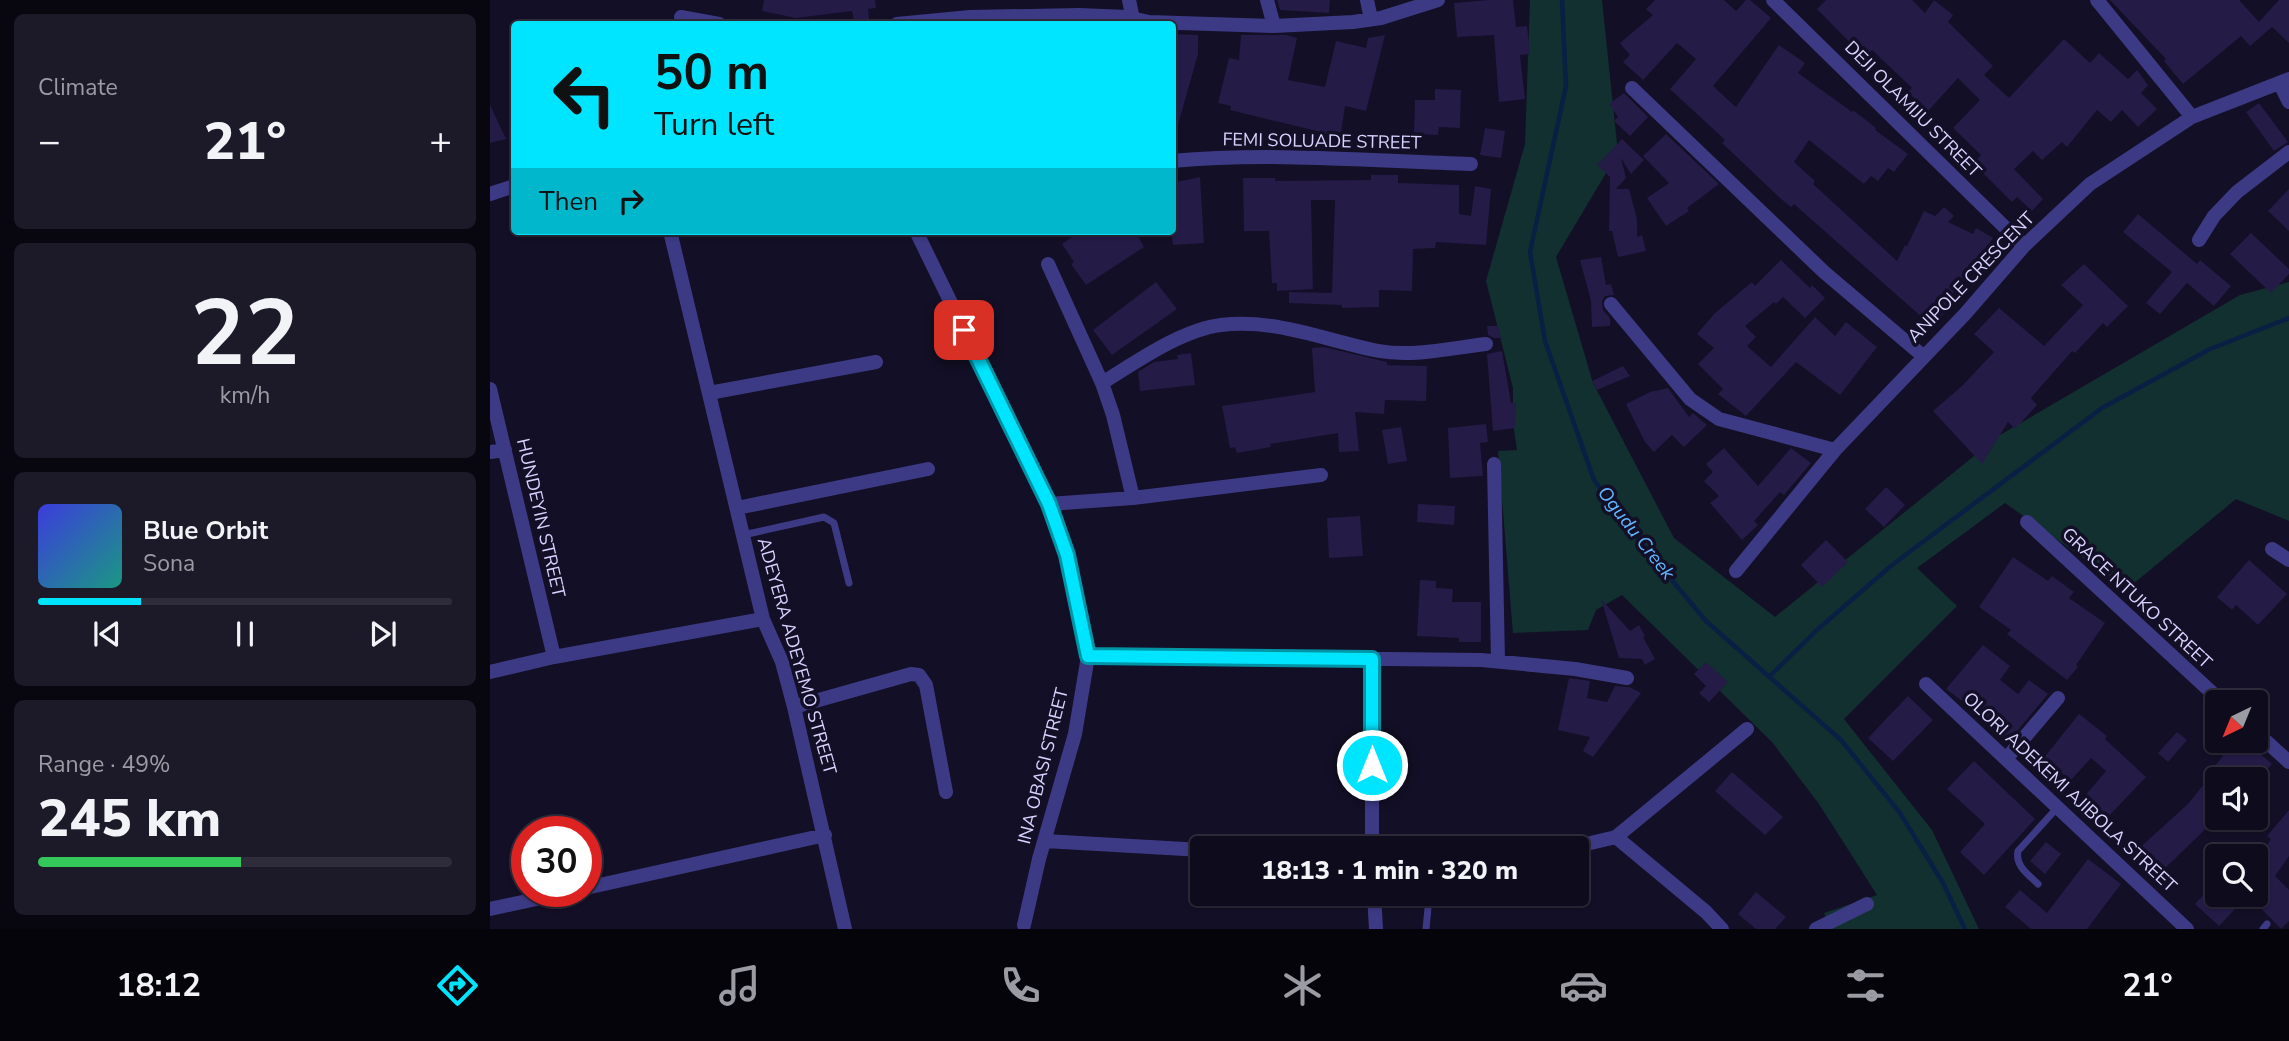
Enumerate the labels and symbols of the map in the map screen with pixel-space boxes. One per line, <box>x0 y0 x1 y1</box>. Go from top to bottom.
street label: DEJI OLAMIJU STREET <box>1839 35 1987 183</box>
street label: FEMI SOLUADE STREET <box>1222 127 1422 155</box>
street label: ANIPOLE CRESCENT <box>1902 206 2040 348</box>
pin <box>934 300 994 360</box>
street label: HUNDEYIN STREET <box>511 436 571 600</box>
water label: Ogudu Creek <box>1591 481 1681 586</box>
street label: GRACE NTUKO STREET <box>2057 522 2217 674</box>
street label: ADEYERA ADEYEMO STREET <box>752 535 842 777</box>
street label: INA OBASI STREET <box>1012 685 1074 847</box>
street label: OLORI ADEKEMI AJIBOLA STREET <box>1958 686 2182 898</box>
north arrow <box>2205 690 2268 752</box>
position arrow <box>1335 728 1409 802</box>
speed limit sign: 30 <box>511 816 602 907</box>

